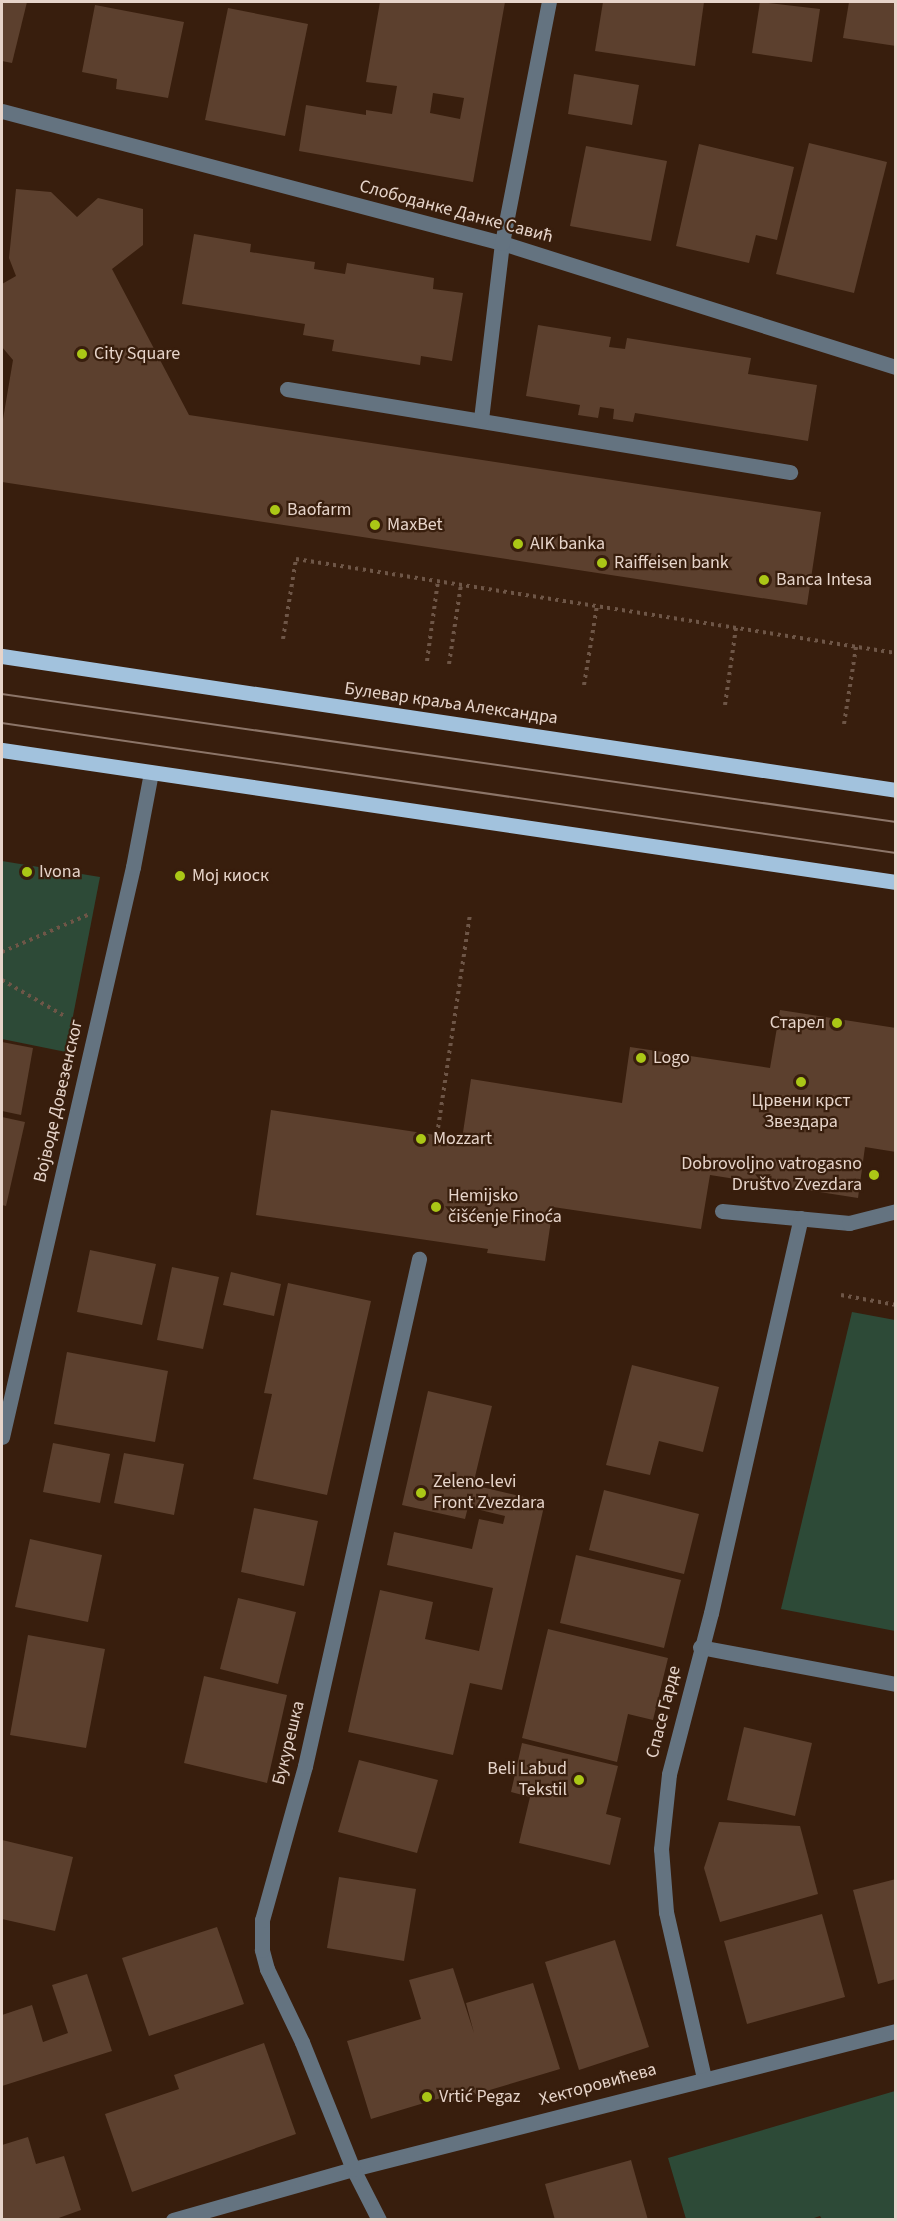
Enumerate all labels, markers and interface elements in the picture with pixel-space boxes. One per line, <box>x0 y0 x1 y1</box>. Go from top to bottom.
street label: Слободанке Данке Савић <box>357 176 555 248</box>
place label: City Square <box>94 343 180 365</box>
marker: City Square <box>75 347 89 361</box>
place label: Baofarm <box>287 499 352 521</box>
marker: Baofarm <box>268 503 282 517</box>
place label: MaxBet <box>387 514 443 536</box>
marker: MaxBet <box>368 518 382 532</box>
place label: AIK banka <box>530 533 605 555</box>
marker: AIK banka <box>511 537 525 551</box>
place label: Raiffeisen bank <box>614 552 729 574</box>
marker: Raiffeisen bank <box>595 556 609 570</box>
place label: Banca Intesa <box>776 569 872 591</box>
marker: Banca Intesa <box>757 573 771 587</box>
street label: Булевар краља Александра <box>343 678 559 730</box>
place label: Ivona <box>39 861 81 883</box>
marker: Ivona <box>20 865 34 879</box>
place label: Мој киоск <box>192 865 269 887</box>
marker: Мој киоск <box>173 869 187 883</box>
place label: Старел <box>770 1012 825 1034</box>
marker: Старел <box>830 1016 844 1030</box>
street label: Војводе Довезенског <box>30 1017 88 1185</box>
place label: Logo <box>653 1047 690 1069</box>
marker: Logo <box>634 1051 648 1065</box>
marker: Црвени крст Звездара <box>794 1075 808 1089</box>
place label: Црвени крст Звездара <box>751 1091 851 1134</box>
place label: Mozzart <box>433 1128 492 1150</box>
marker: Mozzart <box>414 1132 428 1146</box>
place label: Dobrovoljno vatrogasno Društvo Zvezdara <box>681 1154 862 1196</box>
marker: Dobrovoljno vatrogasno Društvo Zvezdara <box>867 1168 881 1182</box>
place label: Hemijsko čišćenje Finoća <box>448 1186 562 1228</box>
marker: Hemijsko čišćenje Finoća <box>429 1200 443 1214</box>
place label: Zeleno-levi Front Zvezdara <box>433 1472 545 1514</box>
marker: Zeleno-levi Front Zvezdara <box>414 1486 428 1500</box>
street label: Спасе Гарде <box>642 1664 686 1760</box>
street label: Букурешка <box>268 1699 310 1787</box>
place label: Beli Labud Tekstil <box>487 1759 567 1802</box>
marker: Beli Labud Tekstil <box>572 1773 586 1787</box>
street label: Хекторовићева <box>537 2059 659 2111</box>
place label: Vrtić Pegaz <box>439 2086 520 2108</box>
marker: Vrtić Pegaz <box>420 2090 434 2104</box>

